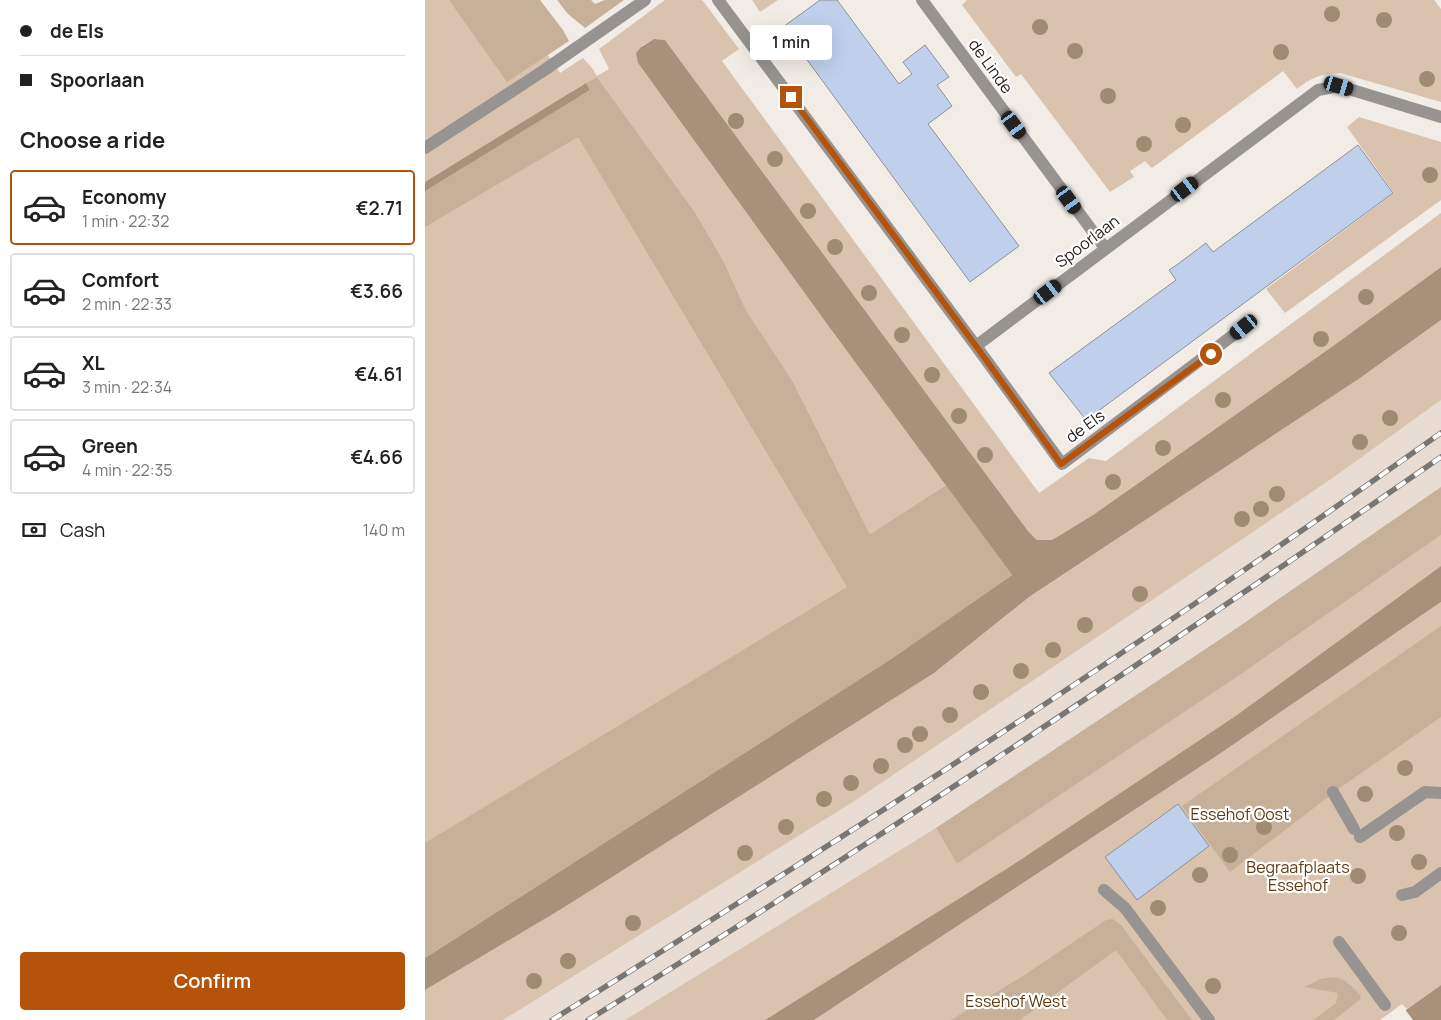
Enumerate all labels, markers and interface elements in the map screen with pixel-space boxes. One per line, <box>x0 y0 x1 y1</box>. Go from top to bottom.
text: de Els <box>50 18 104 44</box>
callout: 1 min <box>750 24 832 59</box>
text: 1 min <box>772 31 810 53</box>
street label: de Linde <box>964 34 1018 98</box>
text: Spoorlaan <box>50 67 144 93</box>
car <box>1322 74 1355 98</box>
route end <box>780 86 802 108</box>
car <box>999 108 1028 142</box>
text: Choose a ride <box>20 125 165 155</box>
car <box>1168 174 1201 204</box>
car <box>1054 183 1083 217</box>
text: Economy <box>82 184 166 210</box>
icon: car <box>22 185 67 230</box>
text: €2.71 <box>356 195 403 221</box>
text: 1 min · 22:32 <box>82 210 169 232</box>
street label: Spoorlaan <box>1050 210 1124 272</box>
text: Comfort <box>82 267 159 293</box>
icon: car <box>22 268 67 313</box>
car <box>1031 277 1064 307</box>
text: €3.66 <box>350 278 403 304</box>
text: 2 min · 22:33 <box>82 293 172 315</box>
car <box>1227 312 1260 342</box>
route start <box>1200 343 1222 365</box>
text: XL <box>82 350 105 376</box>
icon: car <box>22 351 67 396</box>
text: €4.61 <box>355 361 403 387</box>
text: 3 min · 22:34 <box>82 376 172 398</box>
street label: de Els <box>1061 404 1109 448</box>
text: Green <box>82 433 138 459</box>
icon: car <box>22 434 67 479</box>
text: €4.66 <box>350 444 403 470</box>
text: 4 min · 22:35 <box>82 459 173 481</box>
icon: cash <box>20 516 48 544</box>
text: Cash <box>60 517 105 543</box>
text: 140 m <box>363 519 405 541</box>
park label: Essehof Oost <box>1191 803 1289 825</box>
park label: Begraafplaats Essehof <box>1246 856 1350 896</box>
button: Confirm <box>20 952 405 1010</box>
park label: Essehof West <box>965 990 1067 1012</box>

